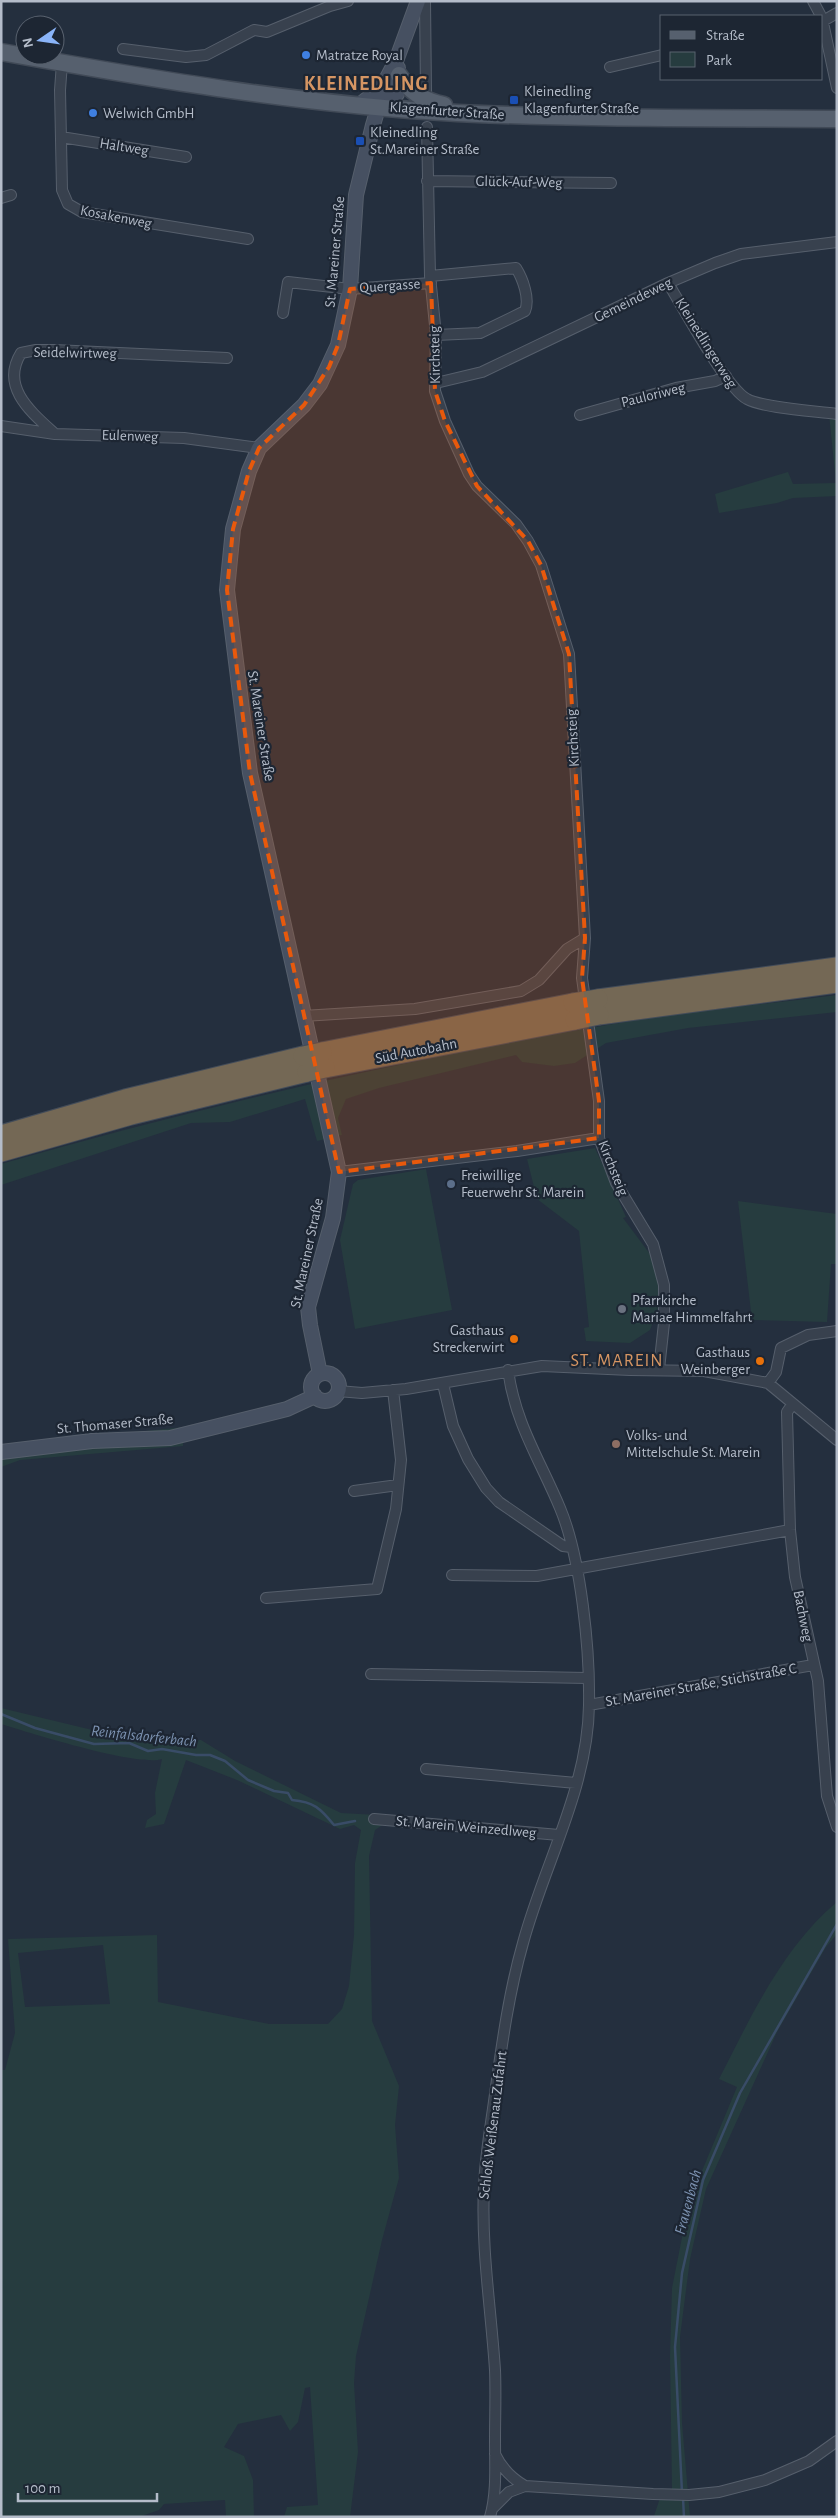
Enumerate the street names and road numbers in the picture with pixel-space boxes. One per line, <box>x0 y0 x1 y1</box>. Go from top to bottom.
street label: Klagenfurter Straße <box>389 100 505 123</box>
street label: Haltweg <box>98 136 150 158</box>
street label: Glück-Auf-Weg <box>475 174 563 190</box>
street label: St. Mareiner Straße <box>323 196 347 308</box>
street label: Kosakenweg <box>79 203 154 231</box>
street label: Gemeindeweg <box>592 274 675 325</box>
street label: Quergasse <box>359 276 421 296</box>
street label: Kleinedlingerweg <box>672 295 740 391</box>
street label: Kirchsteig <box>427 325 443 384</box>
street label: Seidelwirtweg <box>33 345 117 361</box>
street label: Pauloriweg <box>619 380 687 410</box>
street label: Eulenweg <box>101 428 159 445</box>
street label: St. Mareiner Straße <box>245 670 277 782</box>
street label: Kirchsteig <box>564 708 582 767</box>
street label: Süd Autobahn <box>374 1036 458 1066</box>
street label: Kirchsteig <box>595 1138 631 1198</box>
street label: St. Mareiner Straße <box>288 1197 326 1309</box>
street label: St. Thomaser Straße <box>56 1411 174 1437</box>
street label: Bachweg <box>791 1589 815 1644</box>
street label: St. Mareiner Straße, Stichstraße C <box>604 1661 798 1709</box>
street label: St. Marein Weinzedlweg <box>395 1813 537 1841</box>
street label: Schloß Weißenau Zufahrt <box>476 2050 510 2200</box>

